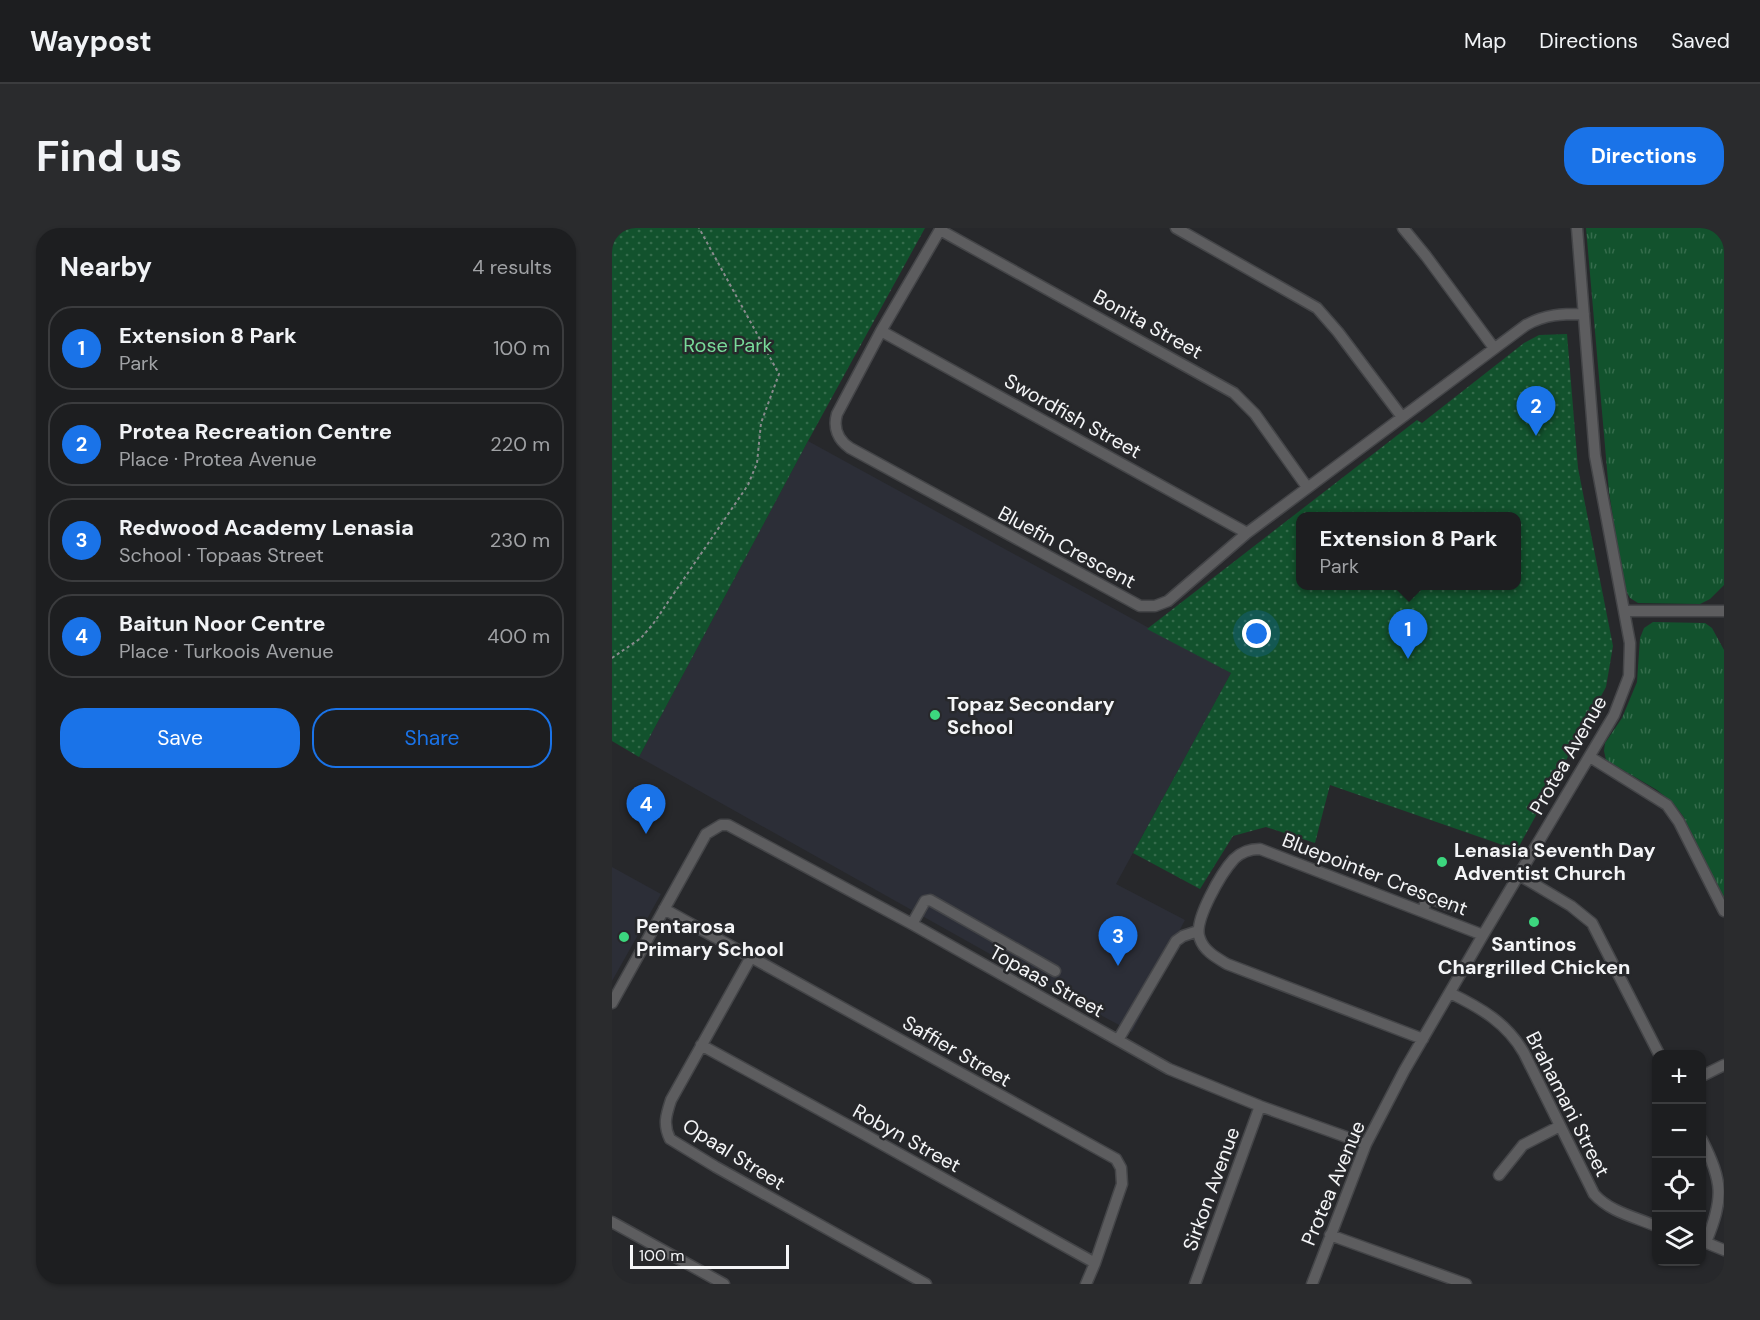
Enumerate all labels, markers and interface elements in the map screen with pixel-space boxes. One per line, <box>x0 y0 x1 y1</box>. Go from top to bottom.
text: Waypost <box>30 23 152 60</box>
text: Map <box>1464 27 1506 55</box>
text: Directions <box>1539 27 1638 55</box>
text: Saved <box>1671 27 1730 55</box>
button: Directions <box>1564 127 1724 185</box>
text: Find us <box>36 129 182 184</box>
text: Nearby <box>60 250 152 284</box>
text: 4 results <box>472 254 552 280</box>
street label: Bonita Street <box>1089 283 1207 365</box>
text: Extension 8 Park <box>119 321 297 350</box>
park label: Rose Park <box>683 332 773 358</box>
text: 1 <box>78 335 85 361</box>
text: 100 m <box>493 335 550 361</box>
text: Park <box>119 350 159 376</box>
street label: Swordfish Street <box>1000 368 1146 464</box>
pin: 2 <box>1516 386 1556 436</box>
text: Protea Recreation Centre <box>119 417 392 446</box>
text: 2 <box>76 431 87 457</box>
text: 220 m <box>490 431 550 457</box>
text: Place · Protea Avenue <box>119 446 317 472</box>
street label: Bluefin Crescent <box>994 500 1140 594</box>
popup <box>1296 512 1521 590</box>
text: Redwood Academy Lenasia <box>119 513 414 542</box>
text: Extension 8 Park <box>1320 524 1497 553</box>
text: 3 <box>75 527 88 553</box>
text: 230 m <box>490 527 550 553</box>
text: School · Topaas Street <box>119 542 324 568</box>
text: Park <box>1320 553 1359 579</box>
text: Baitun Noor Centre <box>119 609 325 638</box>
pin: 1 <box>1388 610 1428 659</box>
your location <box>1242 619 1271 648</box>
text: 4 <box>75 623 88 649</box>
text: 400 m <box>487 623 550 649</box>
text: Place · Turkoois Avenue <box>119 638 334 664</box>
place label: Topaz Secondary School <box>947 691 1115 740</box>
street label: Protea Avenue <box>1523 691 1613 819</box>
button: Save <box>60 708 300 768</box>
button: Share <box>312 708 552 768</box>
marker: Topaz Secondary School <box>928 708 942 722</box>
pin: 4 <box>627 784 666 834</box>
street label: Bluepointer Crescent <box>1279 827 1472 921</box>
place label: Lenasia Seventh Day Adventist Church <box>1454 837 1656 886</box>
marker: Lenasia Seventh Day Adventist Church <box>1435 855 1449 869</box>
place label: Pentarosa Primary School <box>636 913 784 962</box>
marker: Santinos Chargrilled Chicken <box>1527 915 1541 929</box>
pin: 3 <box>1098 916 1138 966</box>
marker: Pentarosa Primary School <box>617 930 631 944</box>
place label: Santinos Chargrilled Chicken <box>1438 931 1630 980</box>
street label: Topaas Street <box>985 939 1109 1023</box>
street label: Saffier Street <box>898 1009 1016 1093</box>
street label: Brahamani Street <box>1520 1027 1616 1181</box>
map controls <box>1652 1050 1706 1266</box>
button: + <box>1652 1050 1706 1104</box>
street label: Robyn Street <box>848 1098 966 1178</box>
button: − <box>1652 1104 1706 1158</box>
street label: Opaal Street <box>678 1112 790 1196</box>
street label: Protea Avenue <box>1295 1117 1371 1249</box>
street label: Sirkon Avenue <box>1177 1124 1245 1254</box>
button: locate <box>1652 1158 1706 1212</box>
button: layers <box>1652 1212 1706 1266</box>
scale bar <box>630 1242 789 1270</box>
text: 100 m <box>639 1245 684 1266</box>

